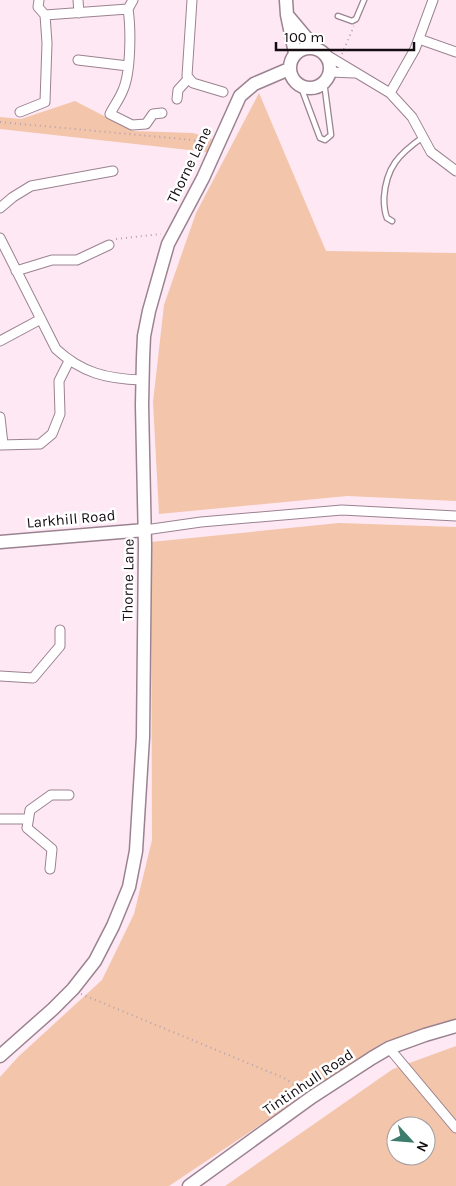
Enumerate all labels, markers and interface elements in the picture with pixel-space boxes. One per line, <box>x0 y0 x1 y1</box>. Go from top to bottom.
scale bar <box>276 20 414 52</box>
text: 100 m <box>284 28 324 46</box>
street label: Thorne Lane <box>163 124 215 206</box>
street label: Larkhill Road <box>26 506 116 532</box>
street label: Thorne Lane <box>118 539 138 621</box>
street label: Tintinhull Road <box>260 1045 356 1119</box>
north arrow <box>386 1116 436 1166</box>
text: N <box>412 1138 432 1155</box>

